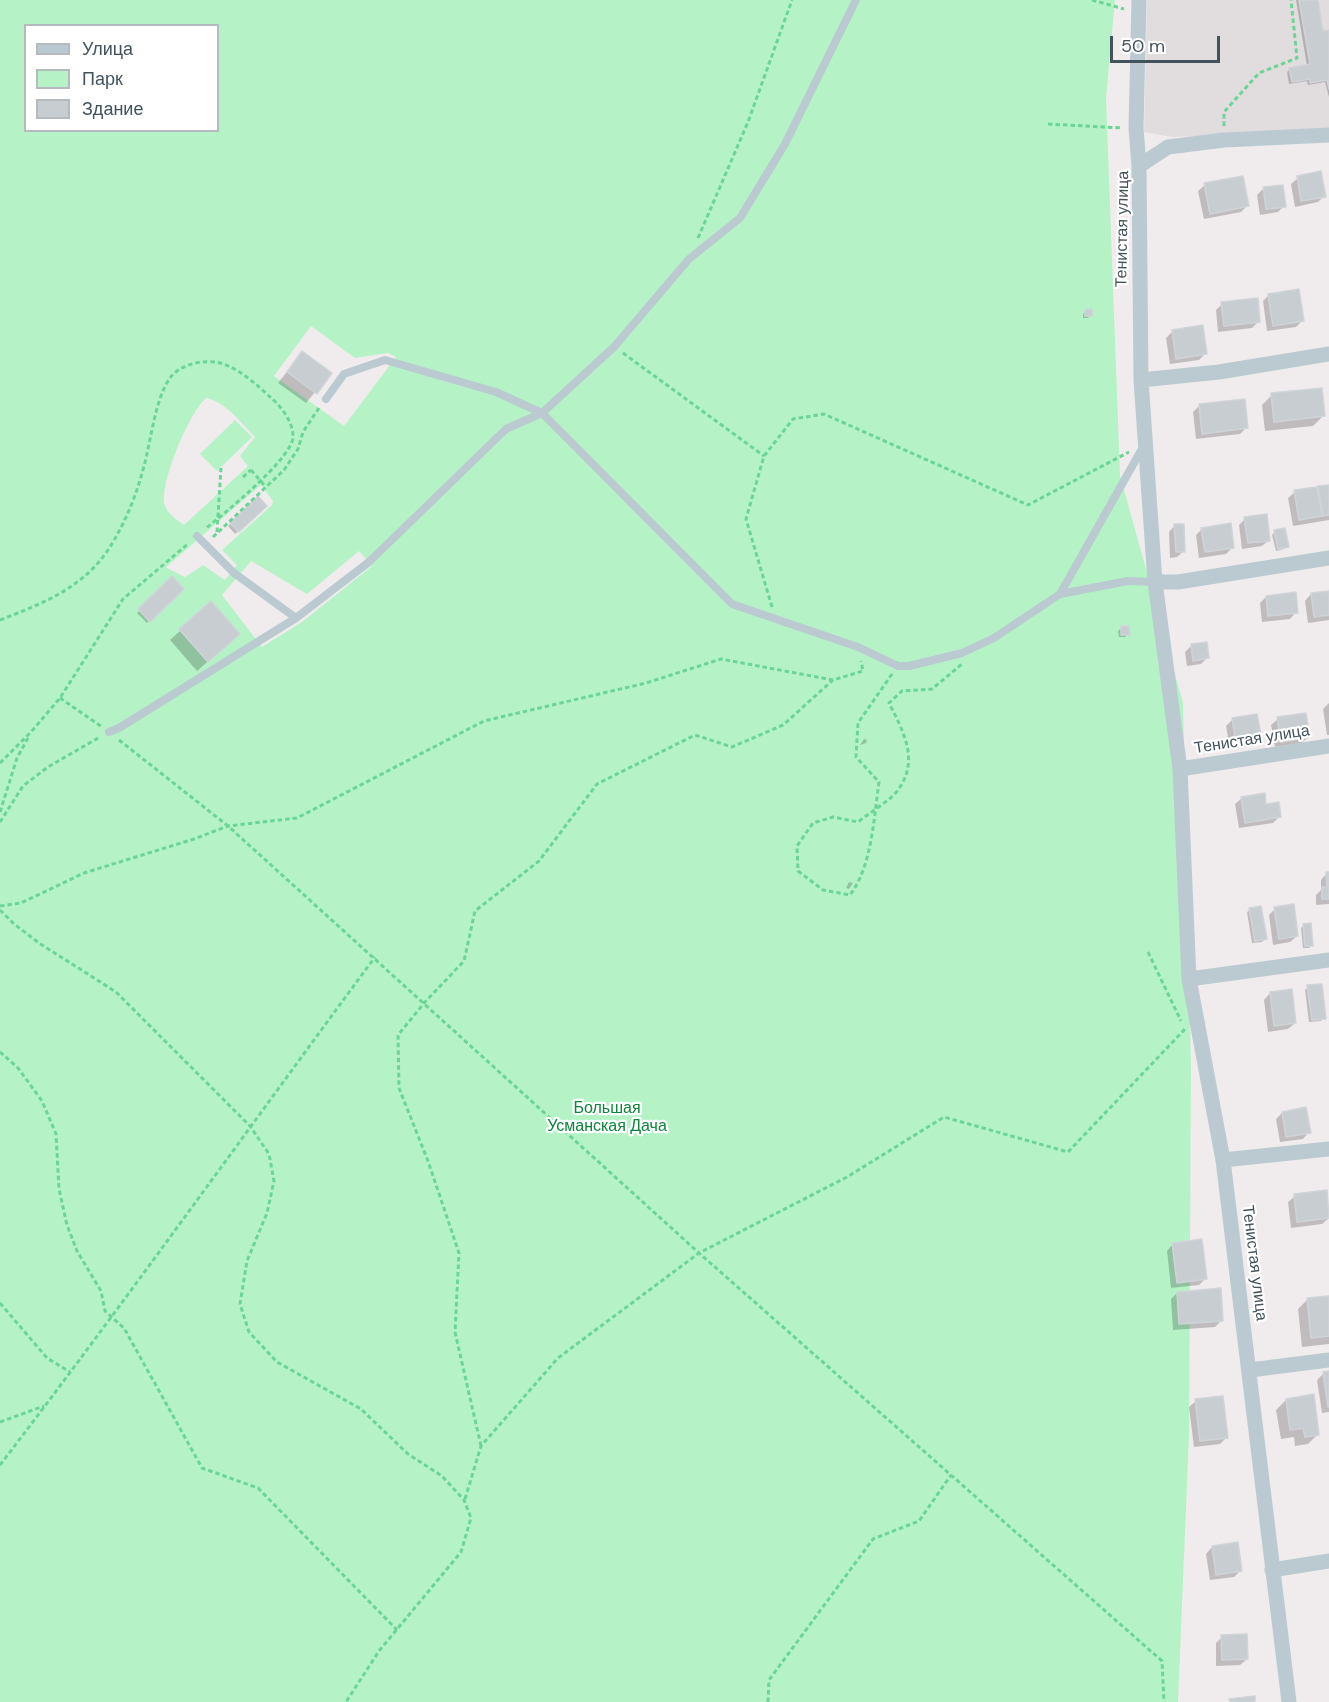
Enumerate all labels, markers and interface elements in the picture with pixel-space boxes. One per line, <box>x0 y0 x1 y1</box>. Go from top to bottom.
legend <box>24 24 219 132</box>
scale bar <box>1113 24 1222 62</box>
text: 50 m <box>1121 34 1165 58</box>
text: Улица <box>82 37 133 61</box>
text: Парк <box>82 67 123 91</box>
text: Здание <box>82 97 143 121</box>
street label: Тенистая улица <box>1112 171 1134 287</box>
street label: Тенистая улица <box>1193 721 1311 759</box>
park label: Большая Усманская Дача <box>547 1099 667 1137</box>
street label: Тенистая улица <box>1237 1204 1271 1322</box>

